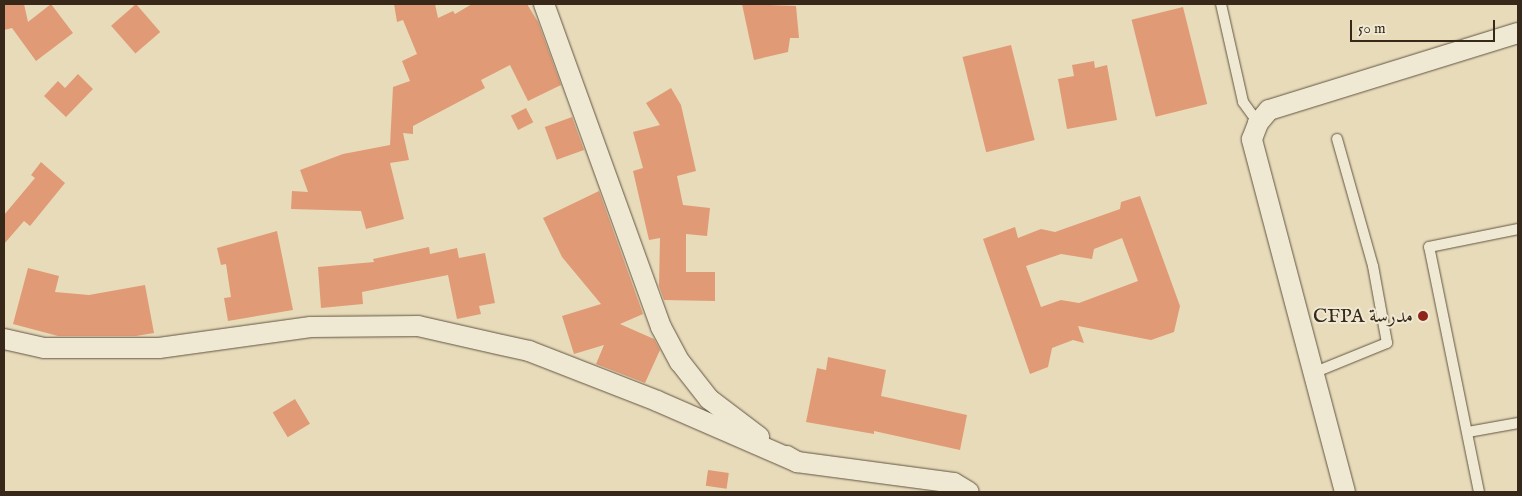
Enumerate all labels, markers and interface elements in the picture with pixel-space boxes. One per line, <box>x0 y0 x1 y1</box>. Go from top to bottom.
scale bar <box>1352 10 1497 42</box>
text: 50 m <box>1358 19 1386 38</box>
place label: CFPA مدرسة <box>1313 304 1413 328</box>
marker: CFPA مدرسة <box>1417 310 1429 322</box>

